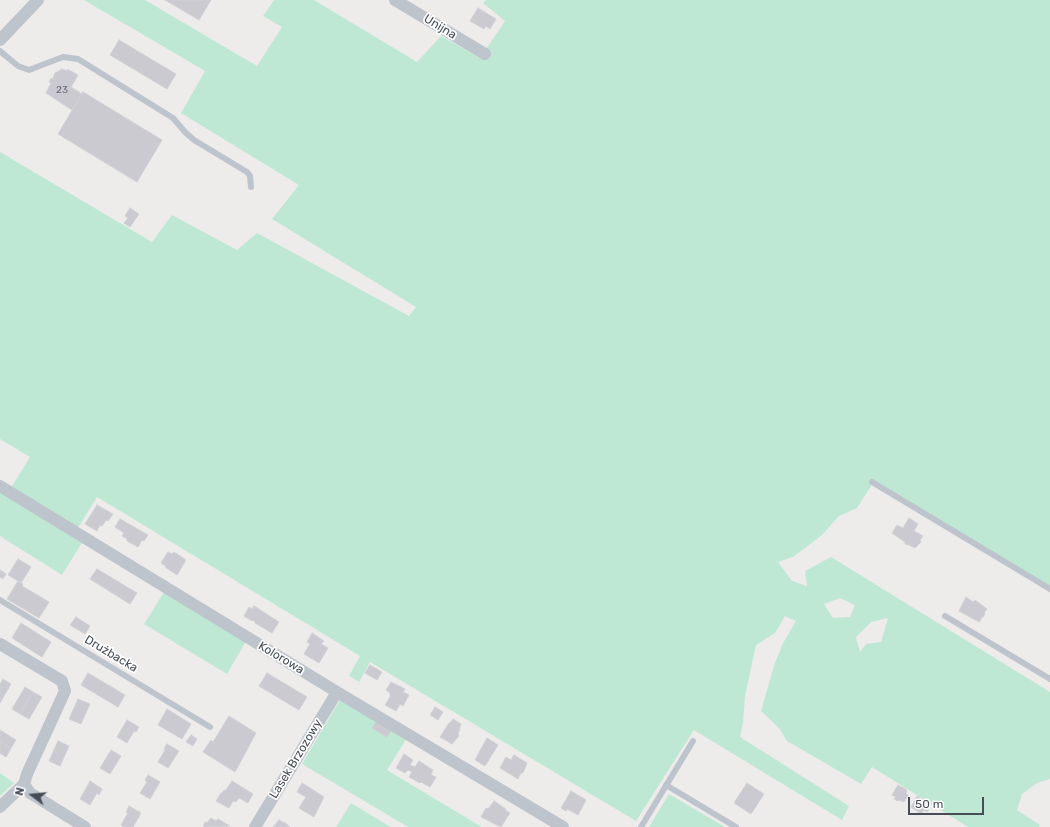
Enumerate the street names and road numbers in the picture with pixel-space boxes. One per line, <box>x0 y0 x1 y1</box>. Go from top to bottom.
street label: Unijna <box>421 12 459 42</box>
street label: Drużbacka <box>82 633 140 675</box>
street label: Kolorowa <box>256 639 306 677</box>
street label: Lasek Brzozowy <box>267 717 325 801</box>

